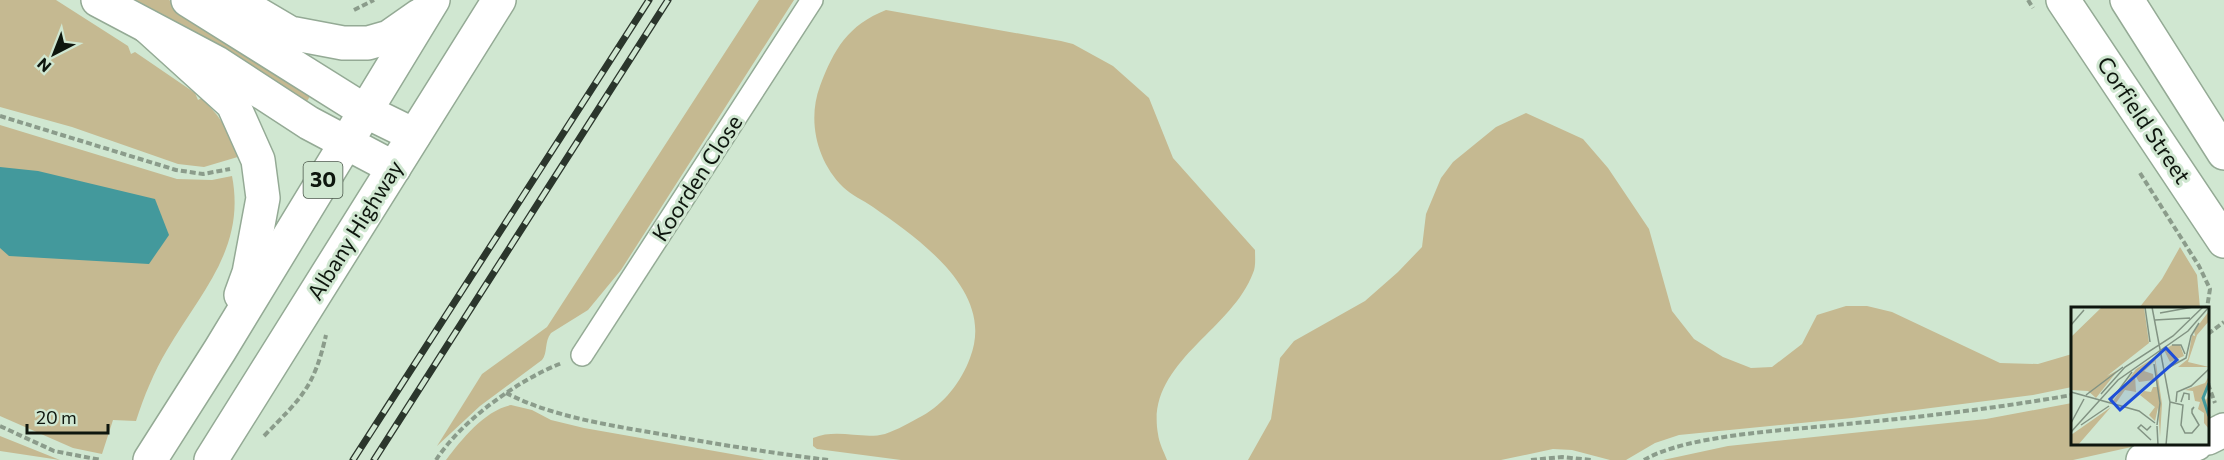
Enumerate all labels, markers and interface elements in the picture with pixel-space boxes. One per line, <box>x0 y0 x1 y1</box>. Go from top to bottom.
north arrow <box>24 24 84 84</box>
street label: Corfield Street <box>2092 51 2197 188</box>
text: N <box>33 54 54 77</box>
street label: Koorden Close <box>646 110 747 246</box>
street label: Albany Highway <box>301 155 408 305</box>
road number: 30 <box>304 162 342 198</box>
inset map <box>2071 307 2209 445</box>
scale bar <box>27 397 108 435</box>
text: 20 m <box>36 406 77 428</box>

